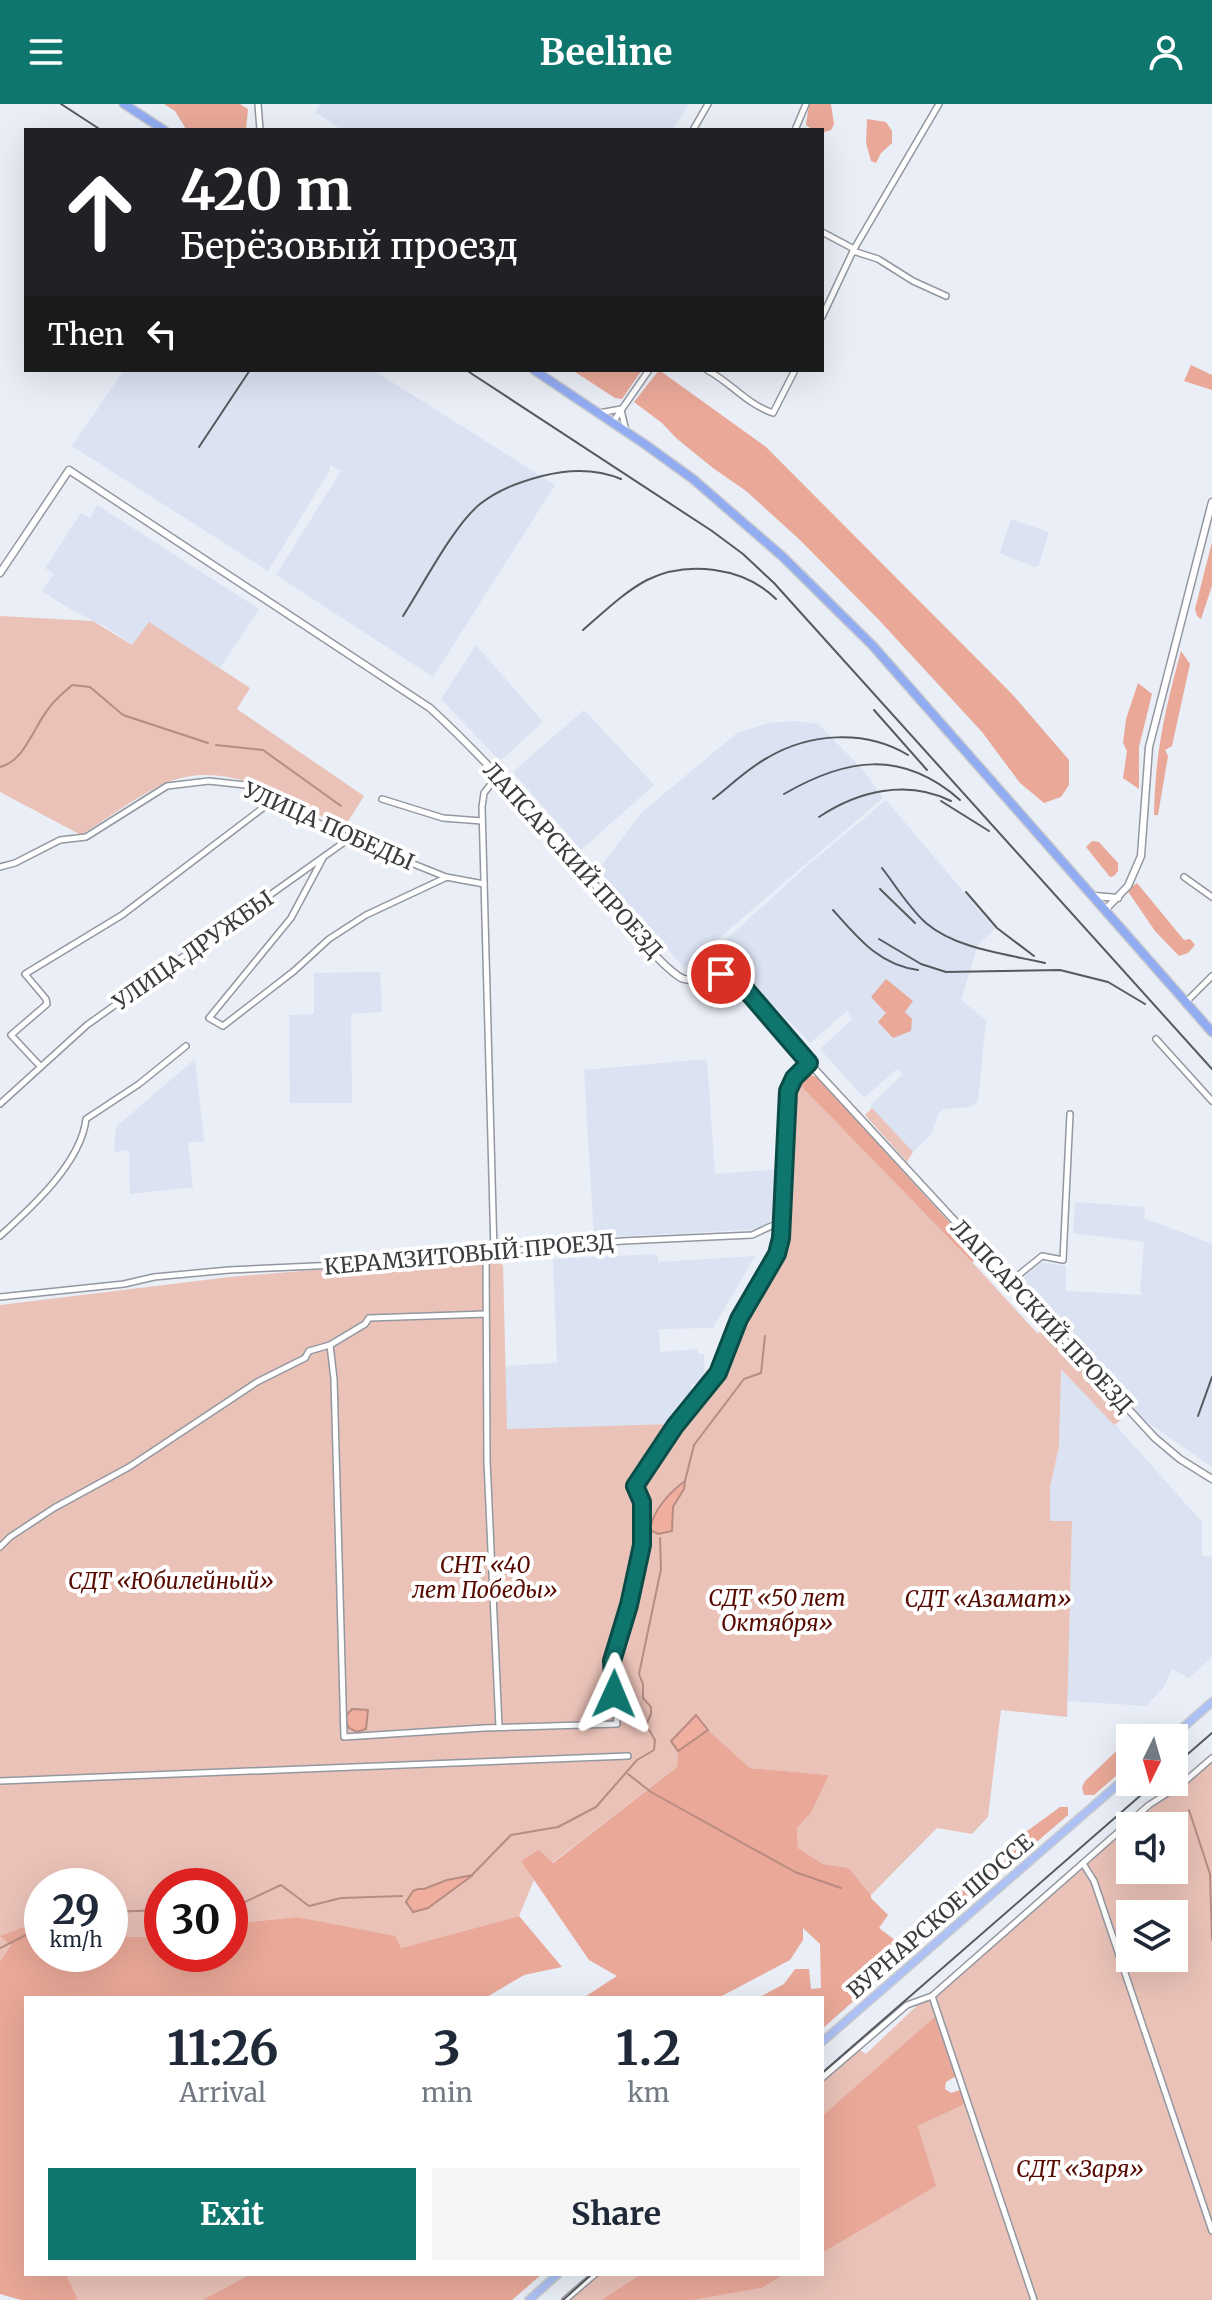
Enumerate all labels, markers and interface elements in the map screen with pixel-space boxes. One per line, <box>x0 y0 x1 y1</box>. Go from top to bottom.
icon: menu <box>24 30 68 74</box>
text: Beeline <box>539 30 673 75</box>
icon: person <box>1144 30 1188 74</box>
text: 420 m <box>180 155 352 225</box>
icon: ahead <box>48 160 152 264</box>
text: Берёзовый проезд <box>180 224 518 269</box>
icon: left <box>140 312 184 356</box>
text: Then <box>48 315 124 353</box>
street label: ЛАПСАРСКИЙ ПРОЕЗД <box>478 756 669 964</box>
street label: УЛИЦА ПОБЕДЫ <box>238 775 419 876</box>
street label: УЛИЦА ДРУЖБЫ <box>106 884 279 1016</box>
pin <box>687 940 755 1008</box>
icon: arrive <box>699 952 743 996</box>
street label: ЛАПСАРСКИЙ ПРОЕЗД <box>945 1213 1140 1418</box>
street label: КЕРАМЗИТОВЫЙ ПРОЕЗД <box>323 1226 615 1281</box>
park label: СНТ «40 лет Победы» <box>411 1551 558 1604</box>
park label: СДТ «Юбилейный» <box>68 1567 274 1595</box>
park label: СДТ «50 лет Октября» <box>708 1584 846 1637</box>
park label: СДТ «Азамат» <box>905 1585 1071 1613</box>
position arrow <box>572 1652 656 1736</box>
north arrow <box>1116 1724 1188 1796</box>
map controls <box>1116 1724 1188 1972</box>
button: sound <box>1116 1812 1188 1884</box>
street label: ВУРНАРСКОЕ ШОССЕ <box>841 1828 1039 2004</box>
speed limit sign: 30 <box>144 1868 248 1972</box>
text: 29 <box>52 1885 100 1935</box>
button: layers <box>1116 1900 1188 1972</box>
text: km/h <box>50 1927 102 1952</box>
text: 11:26 <box>167 2018 278 2078</box>
text: 3 <box>433 2018 461 2078</box>
text: 1.2 <box>616 2018 681 2078</box>
text: Arrival <box>179 2076 266 2109</box>
text: min <box>421 2076 473 2109</box>
text: km <box>627 2076 670 2109</box>
park label: СДТ «Заря» <box>1016 2155 1144 2183</box>
button: Exit <box>48 2168 416 2260</box>
button: Share <box>432 2168 800 2260</box>

